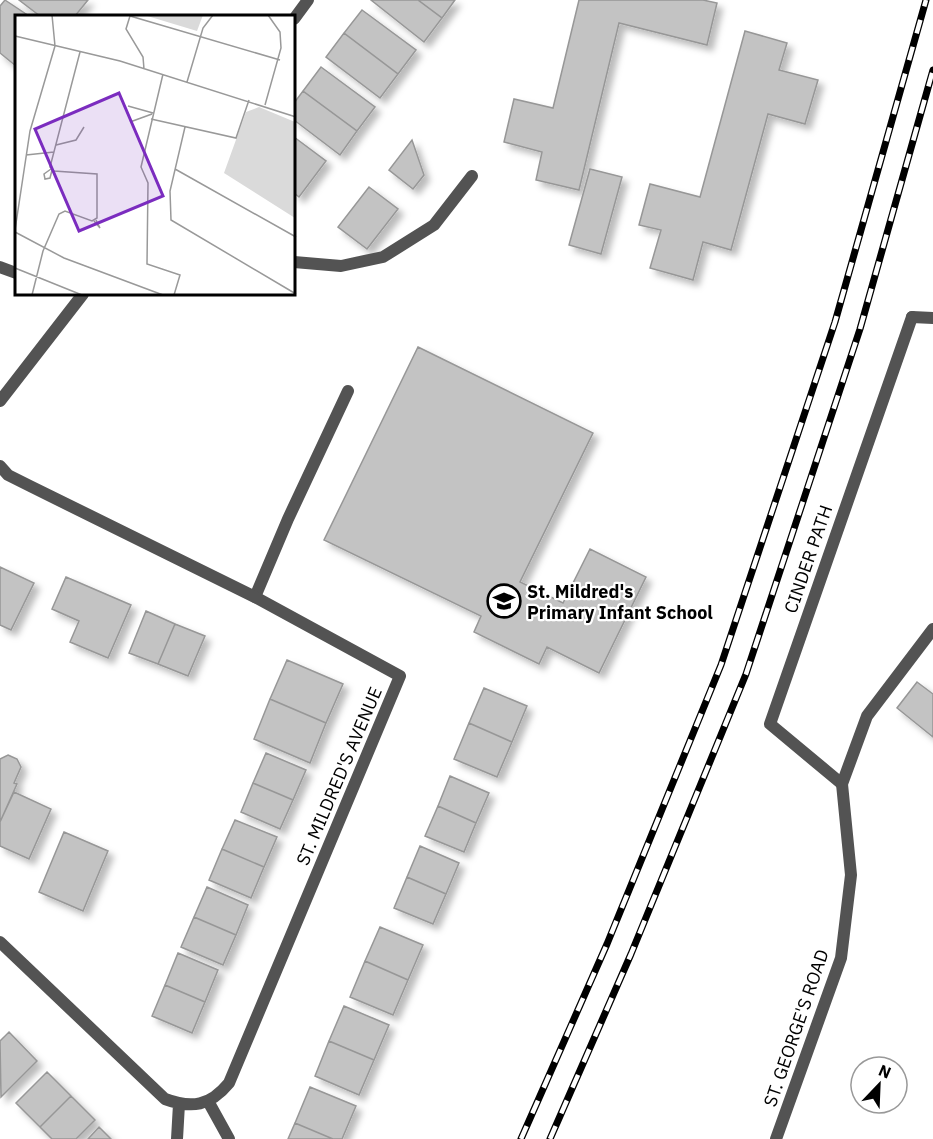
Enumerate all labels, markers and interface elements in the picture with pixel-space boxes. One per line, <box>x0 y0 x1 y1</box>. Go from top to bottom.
inset map <box>15 15 296 296</box>
street label: CINDER PATH <box>779 502 837 616</box>
place label: St. Mildred's Primary Infant School <box>527 580 713 624</box>
school or university icon: St. Mildred's Primary Infant School <box>486 583 522 619</box>
street label: ST. MILDRED'S AVENUE <box>291 683 387 869</box>
street label: ST. GEORGE'S ROAD <box>758 946 834 1110</box>
north arrow <box>849 1055 909 1115</box>
text: N <box>876 1060 894 1083</box>

